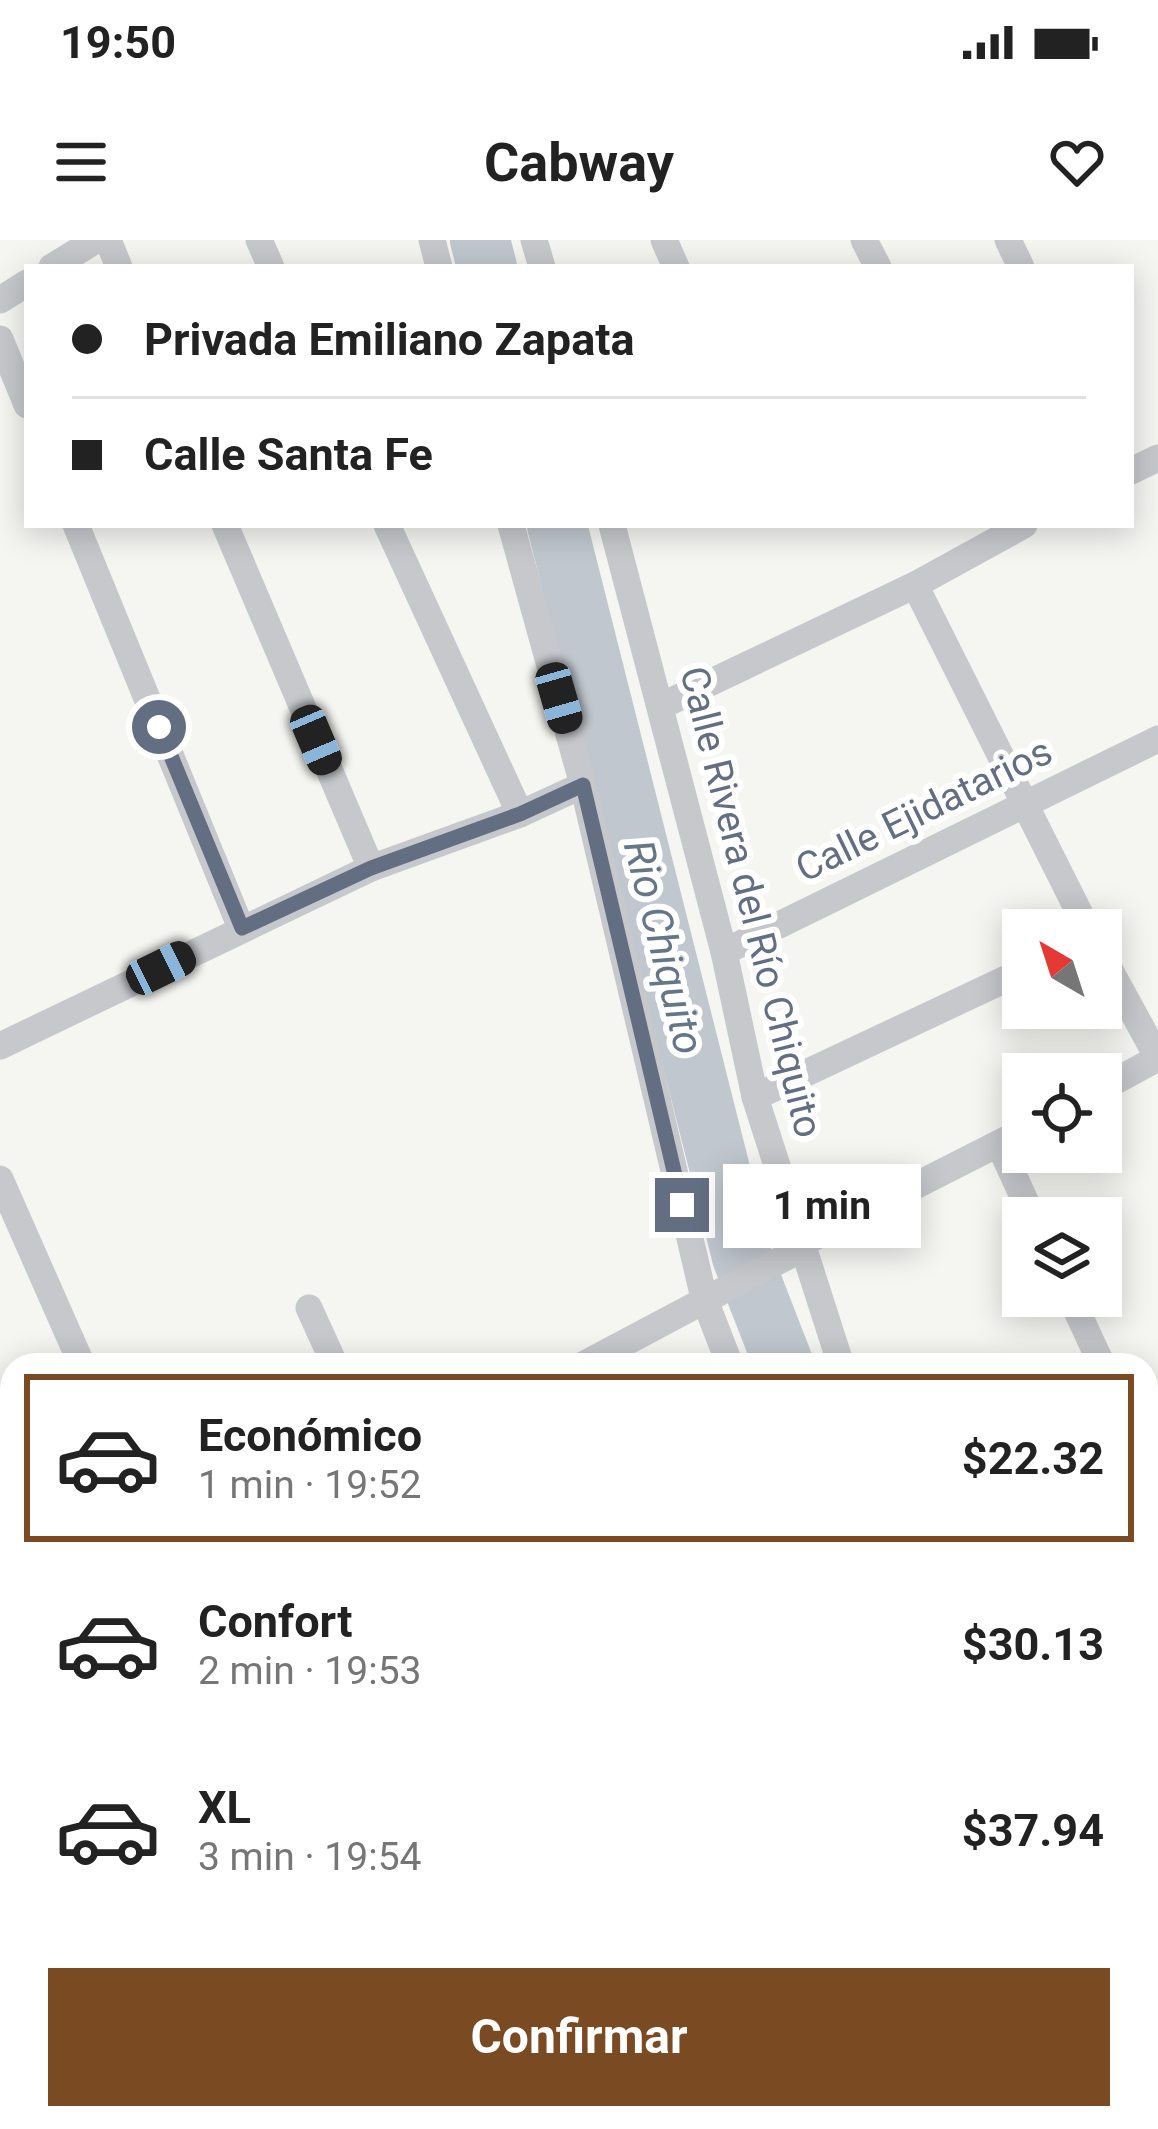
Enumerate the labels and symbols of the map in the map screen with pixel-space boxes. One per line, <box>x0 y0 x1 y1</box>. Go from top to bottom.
car <box>532 658 586 738</box>
street label: Calle Rivera del Río Chiquito <box>670 662 832 1142</box>
route start <box>132 700 186 754</box>
car <box>285 700 347 780</box>
street label: Calle Ejidatarios <box>788 728 1060 892</box>
water label: Rio Chiquito <box>614 835 714 1059</box>
north arrow <box>1002 909 1122 1029</box>
car <box>121 936 201 1000</box>
callout: 1 min <box>724 1163 922 1247</box>
route end <box>655 1178 709 1232</box>

